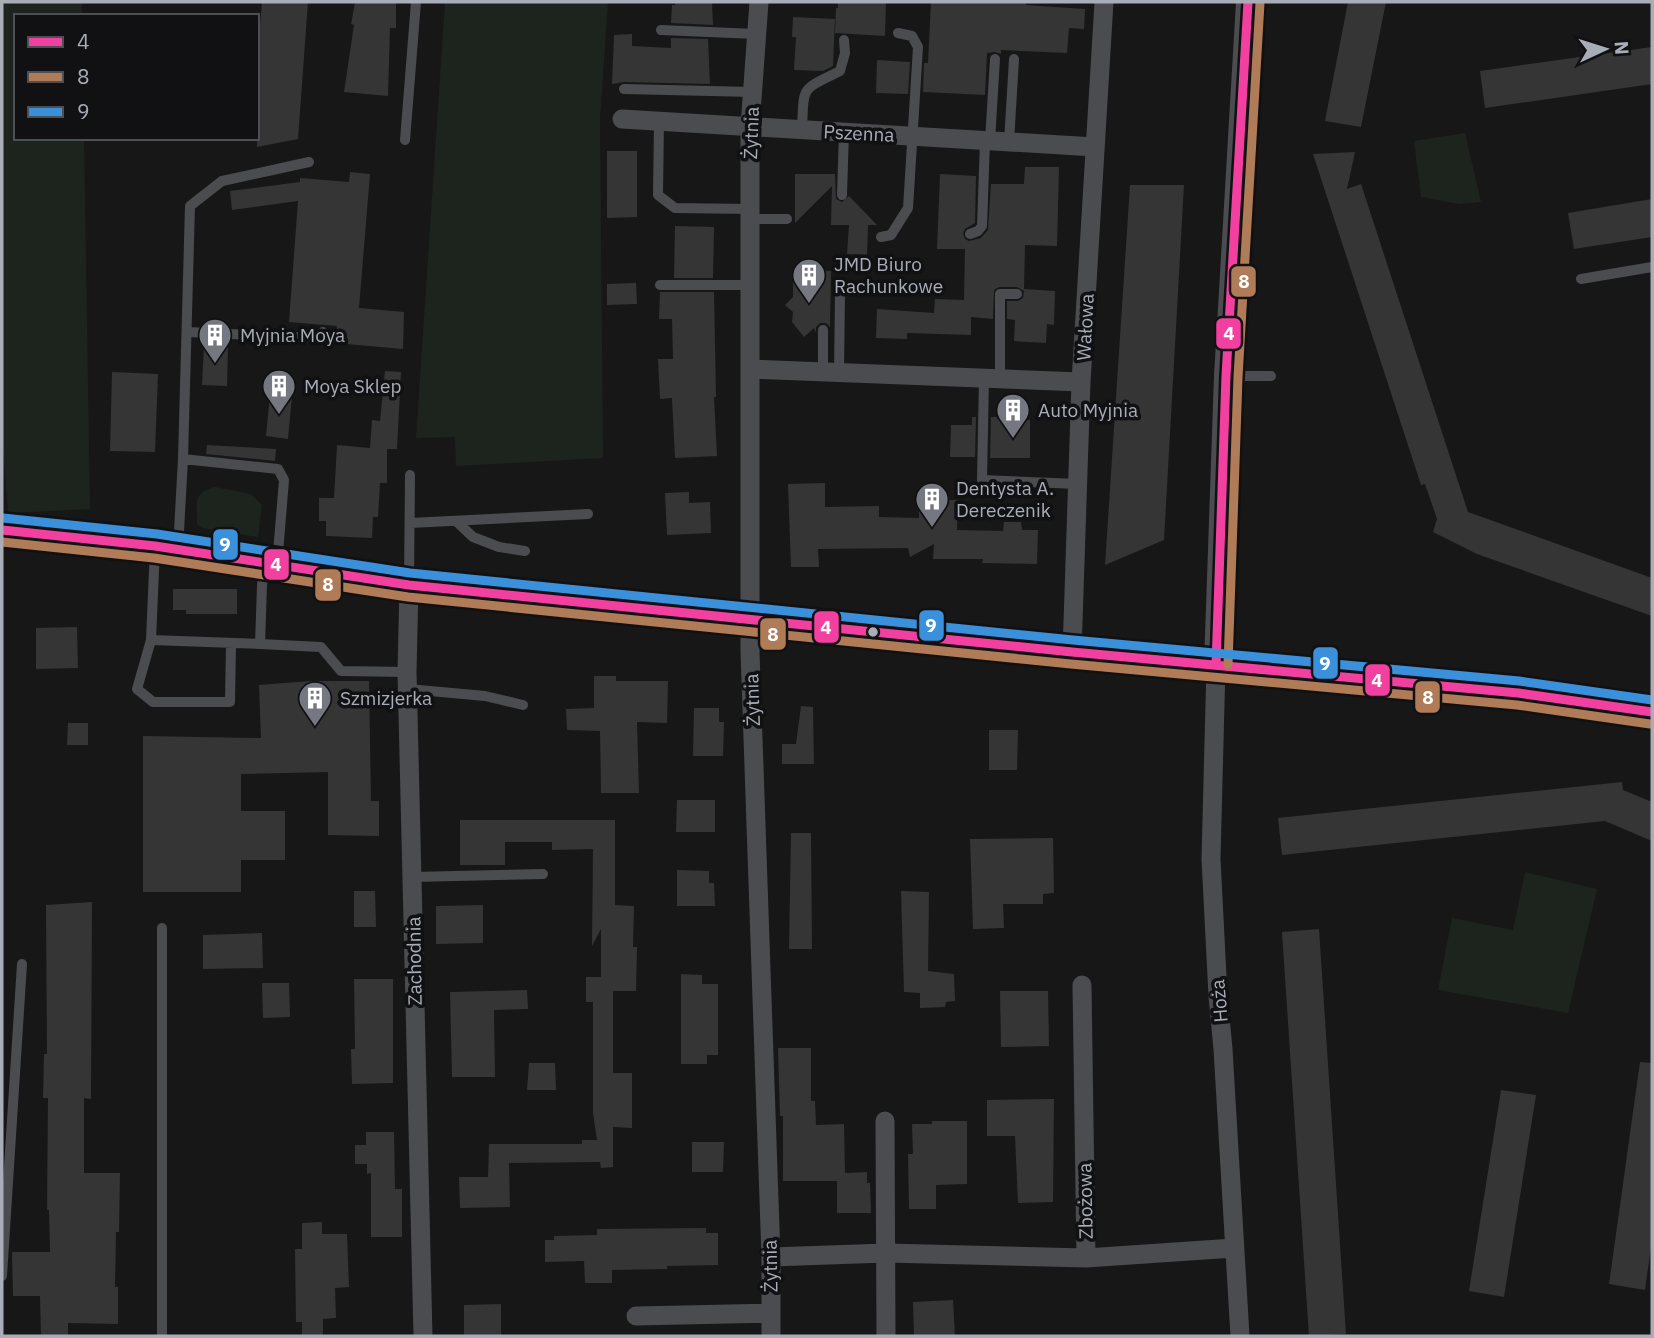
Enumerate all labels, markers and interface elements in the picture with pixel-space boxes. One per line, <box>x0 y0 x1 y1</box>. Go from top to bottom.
legend <box>14 14 259 140</box>
north arrow <box>1570 14 1640 84</box>
text: 4 <box>77 27 90 55</box>
text: N <box>1610 40 1634 56</box>
text: 8 <box>77 62 90 90</box>
text: 9 <box>77 97 90 125</box>
street label: Żytnia <box>738 106 764 160</box>
street label: Pszenna <box>823 119 895 147</box>
place label: JMD Biuro Rachunkowe <box>834 252 943 298</box>
building icon: JMD Biuro Rachunkowe <box>790 256 828 305</box>
line badge: 8 <box>1230 265 1257 298</box>
text: 8 <box>1238 269 1250 293</box>
street label: Wałowa <box>1071 293 1099 361</box>
building icon: Myjnia Moya <box>196 316 234 365</box>
line badge: 4 <box>1215 317 1242 350</box>
text: 4 <box>1223 321 1235 345</box>
place label: Myjnia Moya <box>240 323 345 347</box>
building icon: Moya Sklep <box>260 367 298 416</box>
place label: Moya Sklep <box>304 374 402 398</box>
building icon: Auto Myjnia <box>994 391 1032 440</box>
place label: Auto Myjnia <box>1038 398 1138 422</box>
place label: Dentysta A. Dereczenik <box>956 476 1054 522</box>
building icon: Dentysta A. Dereczenik <box>913 480 951 529</box>
line badge: 9 <box>212 528 239 561</box>
text: 9 <box>219 532 231 556</box>
line badge: 4 <box>263 548 290 581</box>
text: 4 <box>270 552 282 576</box>
line badge: 8 <box>314 568 342 602</box>
text: 8 <box>322 572 334 596</box>
line badge: 9 <box>918 609 945 642</box>
line badge: 4 <box>813 610 840 644</box>
text: 9 <box>925 613 937 637</box>
text: 4 <box>820 615 832 639</box>
line badge: 8 <box>759 617 787 651</box>
text: 8 <box>767 622 779 646</box>
unlabelled marker <box>866 625 880 639</box>
line badge: 9 <box>1312 646 1339 680</box>
text: 9 <box>1319 651 1331 675</box>
line badge: 4 <box>1364 663 1391 697</box>
text: 4 <box>1371 668 1383 692</box>
street label: Żytnia <box>739 673 765 727</box>
building icon: Szmizjerka <box>296 679 334 728</box>
line badge: 8 <box>1414 680 1441 714</box>
text: 8 <box>1422 685 1434 709</box>
place label: Szmizjerka <box>340 686 432 710</box>
street label: Zachodnia <box>401 916 427 1006</box>
street label: Hoża <box>1205 979 1233 1023</box>
street label: Zbożowa <box>1072 1163 1098 1239</box>
street label: Żytnia <box>758 1239 782 1293</box>

